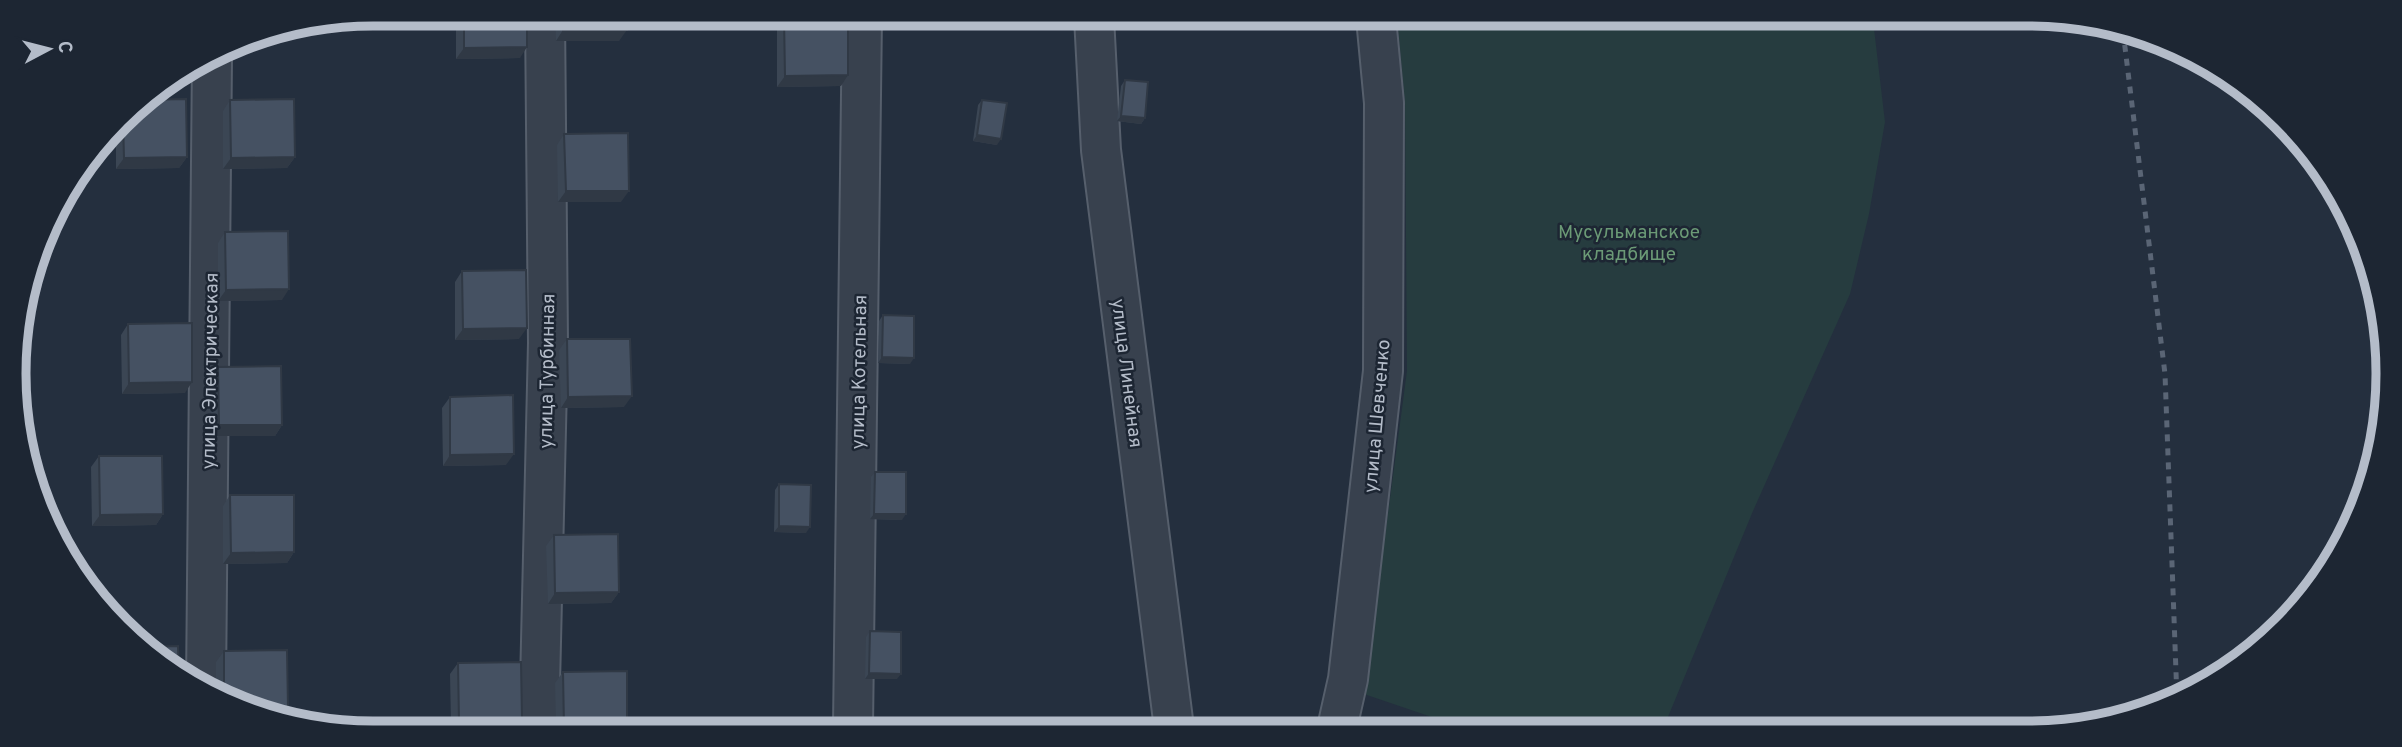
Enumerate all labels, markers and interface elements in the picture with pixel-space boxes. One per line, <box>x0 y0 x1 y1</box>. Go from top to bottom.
north arrow <box>14 14 84 84</box>
text: С <box>51 40 77 55</box>
park label: Мусульманское кладбище <box>1558 221 1700 267</box>
street label: улица Электрическая <box>197 272 225 470</box>
street label: улица Турбинная <box>535 293 561 449</box>
street label: улица Котельная <box>847 295 873 450</box>
street label: улица Линейная <box>1105 297 1147 449</box>
street label: улица Шевченко <box>1359 338 1397 494</box>

